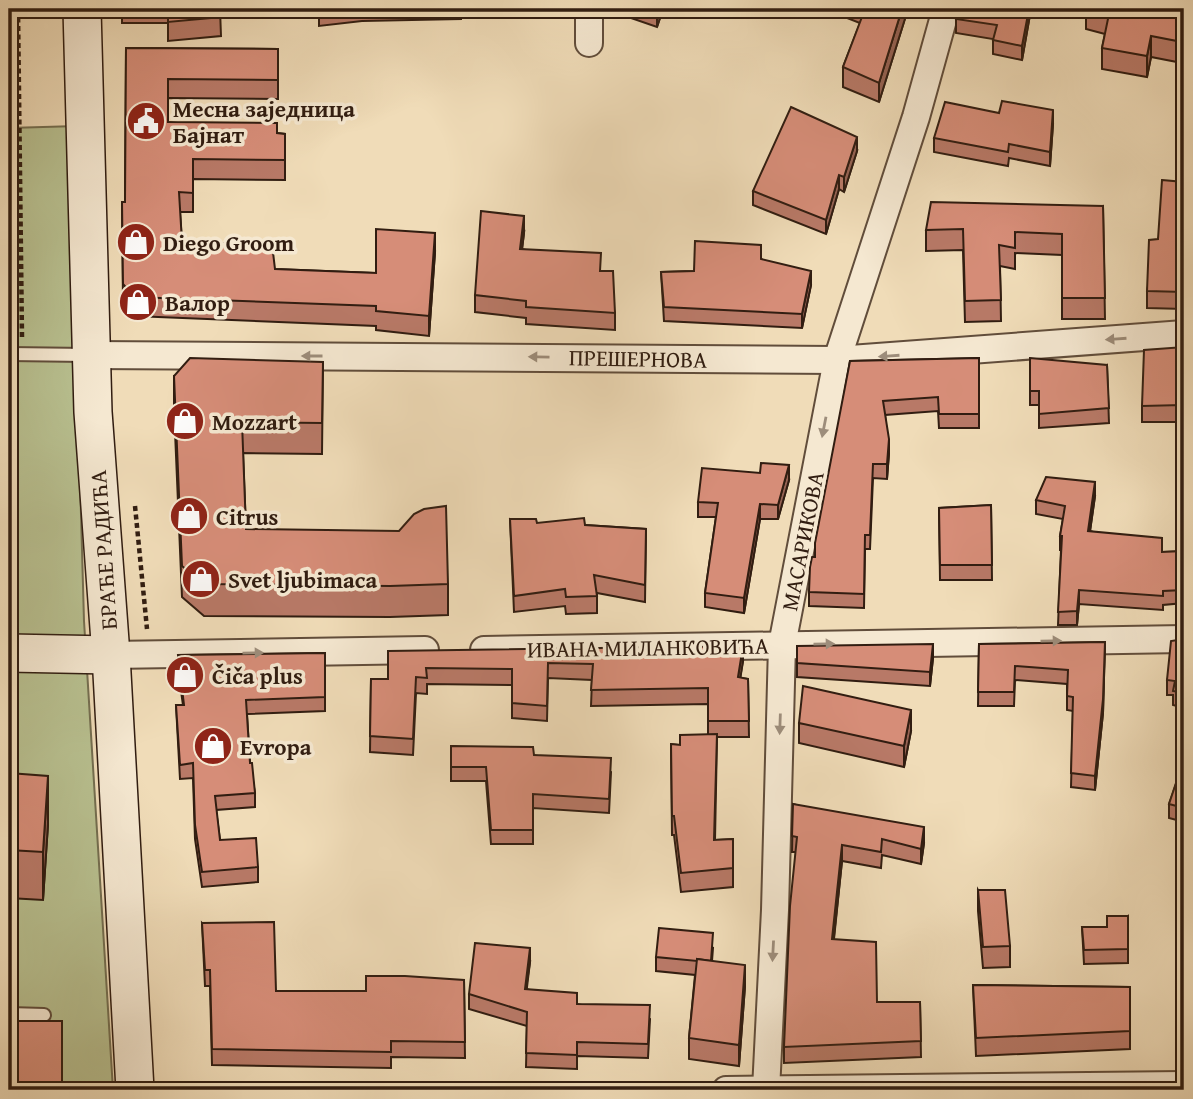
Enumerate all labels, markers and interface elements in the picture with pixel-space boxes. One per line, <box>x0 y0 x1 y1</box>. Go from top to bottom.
place label: Месна заједница Бајнат <box>173 92 355 151</box>
public building icon: Месна заједница Бајнат <box>125 100 167 142</box>
shop icon: Diego Groom <box>115 221 157 263</box>
place label: Diego Groom <box>163 226 295 259</box>
shop icon: Валор <box>117 281 159 323</box>
place label: Валор <box>165 286 230 319</box>
one-way arrow <box>1105 334 1127 345</box>
street label: ПРЕШЕРНОВА <box>569 340 707 376</box>
one-way arrow <box>301 350 323 362</box>
one-way arrow <box>528 351 550 363</box>
one-way arrow <box>878 351 900 362</box>
shop icon: Mozzart <box>164 400 206 442</box>
place label: Mozzart <box>212 405 297 438</box>
one-way arrow <box>819 416 830 438</box>
street label: МАСАРИКОВА <box>772 468 832 614</box>
street label: БРАЋЕ РАДИЋА <box>81 469 125 631</box>
shop icon: Citrus <box>168 495 210 537</box>
place label: Citrus <box>216 500 279 533</box>
shop icon: Svet ljubimaca <box>180 558 222 600</box>
place label: Svet ljubimaca <box>228 563 377 596</box>
street label: ИВАНА МИЛАНКОВИЋА <box>527 628 769 666</box>
one-way arrow <box>1040 635 1062 646</box>
one-way arrow <box>813 638 835 650</box>
one-way arrow <box>242 647 264 659</box>
shop icon: Čiča plus <box>164 654 206 696</box>
place label: Čiča plus <box>212 659 303 692</box>
one-way arrow <box>774 713 785 735</box>
shop icon: Evropa <box>192 725 234 767</box>
place label: Evropa <box>240 730 312 763</box>
one-way arrow <box>767 940 778 962</box>

